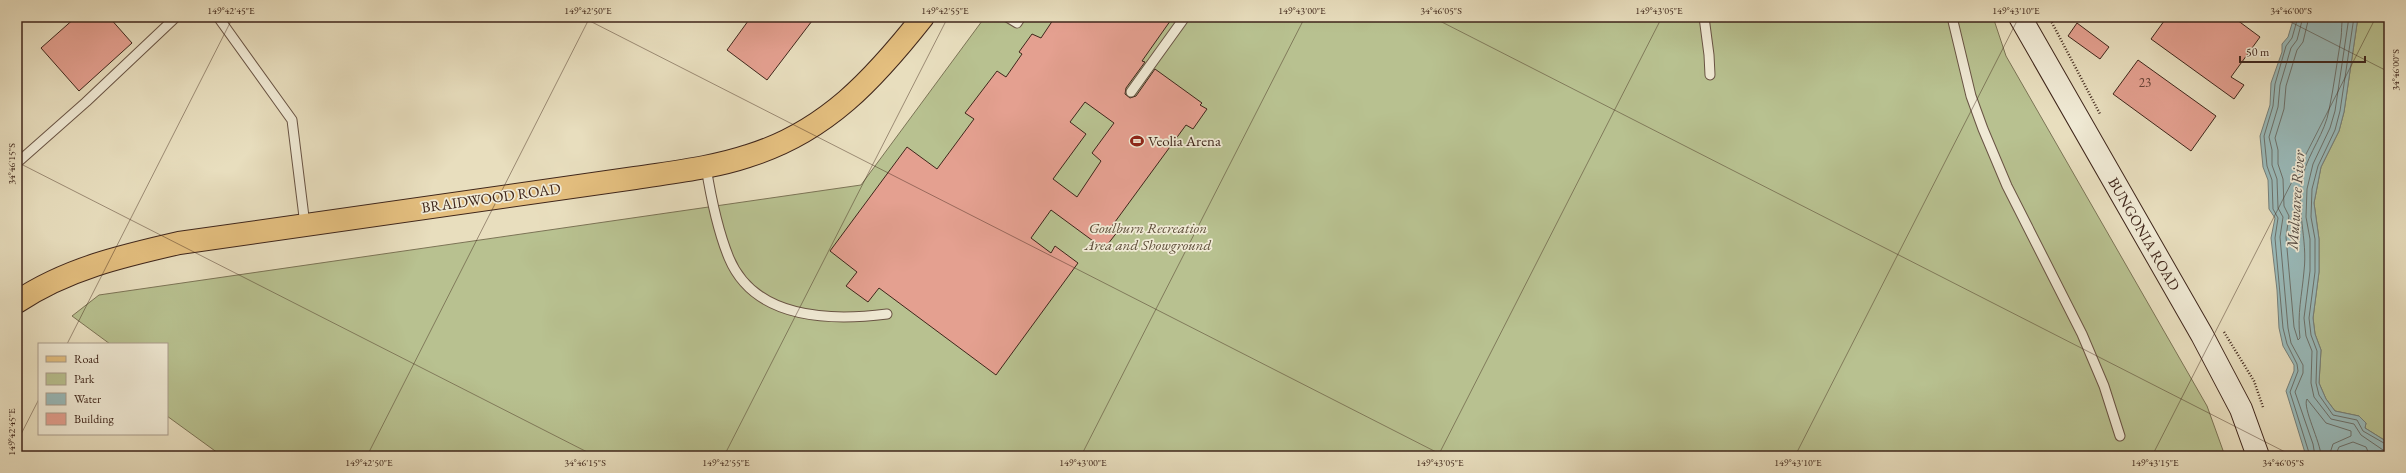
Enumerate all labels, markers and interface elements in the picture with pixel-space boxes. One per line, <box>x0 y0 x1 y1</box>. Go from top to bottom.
text: 149°42'45"E <box>207 4 255 17</box>
text: 149°42'50"E <box>564 4 612 17</box>
text: 149°42'55"E <box>921 4 969 17</box>
text: 149°43'00"E <box>1278 4 1326 17</box>
text: 34°46'05"S <box>1420 4 1462 17</box>
text: 149°43'05"E <box>1635 4 1683 17</box>
text: 149°43'10"E <box>1992 4 2040 17</box>
text: 34°46'00"S <box>2270 4 2312 17</box>
scale bar <box>2240 38 2365 64</box>
text: 50 m <box>2246 44 2270 60</box>
text: 34°46'00"S <box>2389 49 2402 91</box>
house number: 23 <box>2139 74 2151 91</box>
place label: Veolia Arena <box>1148 131 1221 150</box>
sports icon: Veolia Arena <box>1129 133 1145 149</box>
text: 34°46'15"S <box>5 143 18 185</box>
water label: Mulwaree River <box>2281 149 2310 251</box>
street label: BUNGONIA ROAD <box>2104 174 2185 294</box>
street label: BRAIDWOOD ROAD <box>420 178 562 217</box>
park label: Goulburn Recreation Area and Showground <box>1084 218 1211 254</box>
legend <box>38 343 168 435</box>
text: Road <box>74 351 100 367</box>
text: Park <box>74 371 95 387</box>
text: Water <box>74 391 101 407</box>
text: 149°42'45"E <box>5 408 18 456</box>
text: Building <box>74 411 115 427</box>
text: 149°42'50"E <box>345 456 393 469</box>
text: 34°46'15"S <box>564 456 606 469</box>
text: 149°42'55"E <box>702 456 750 469</box>
text: 149°43'00"E <box>1059 456 1107 469</box>
text: 149°43'05"E <box>1416 456 1464 469</box>
text: 149°43'10"E <box>1774 456 1822 469</box>
text: 149°43'15"E <box>2131 456 2179 469</box>
text: 34°46'05"S <box>2262 456 2304 469</box>

